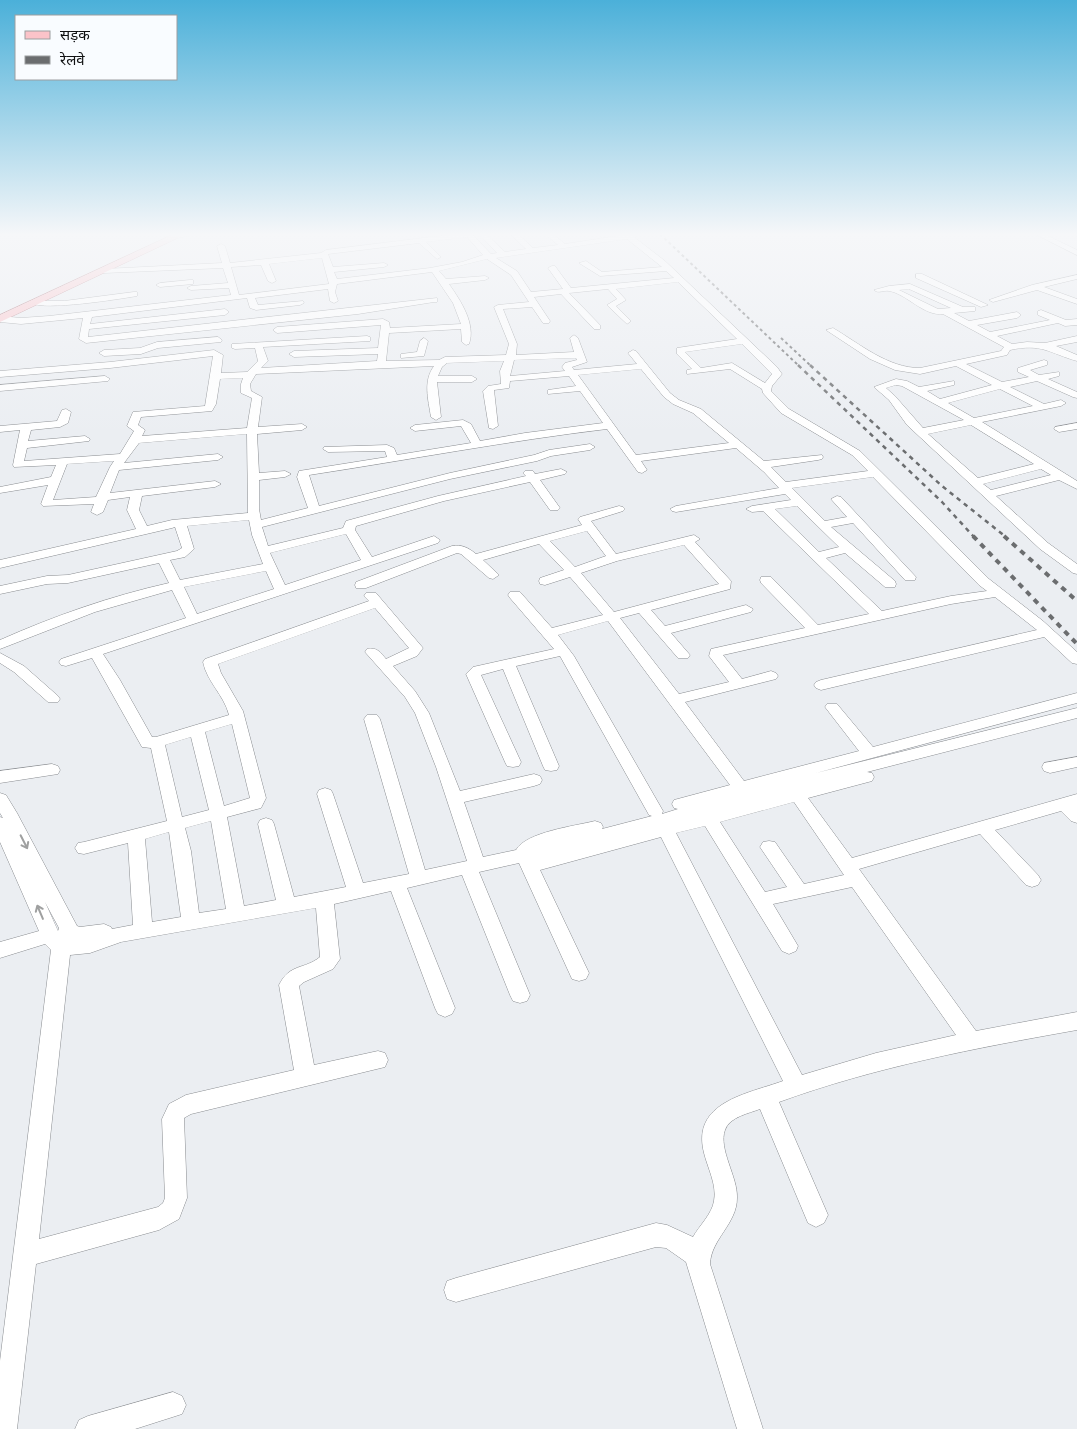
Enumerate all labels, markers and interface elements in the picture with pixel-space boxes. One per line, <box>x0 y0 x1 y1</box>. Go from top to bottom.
legend <box>15 15 178 80</box>
text: सड़क <box>60 25 90 44</box>
text: रेलवे <box>59 50 85 69</box>
one-way arrow <box>19 834 29 849</box>
one-way arrow <box>34 905 44 920</box>

